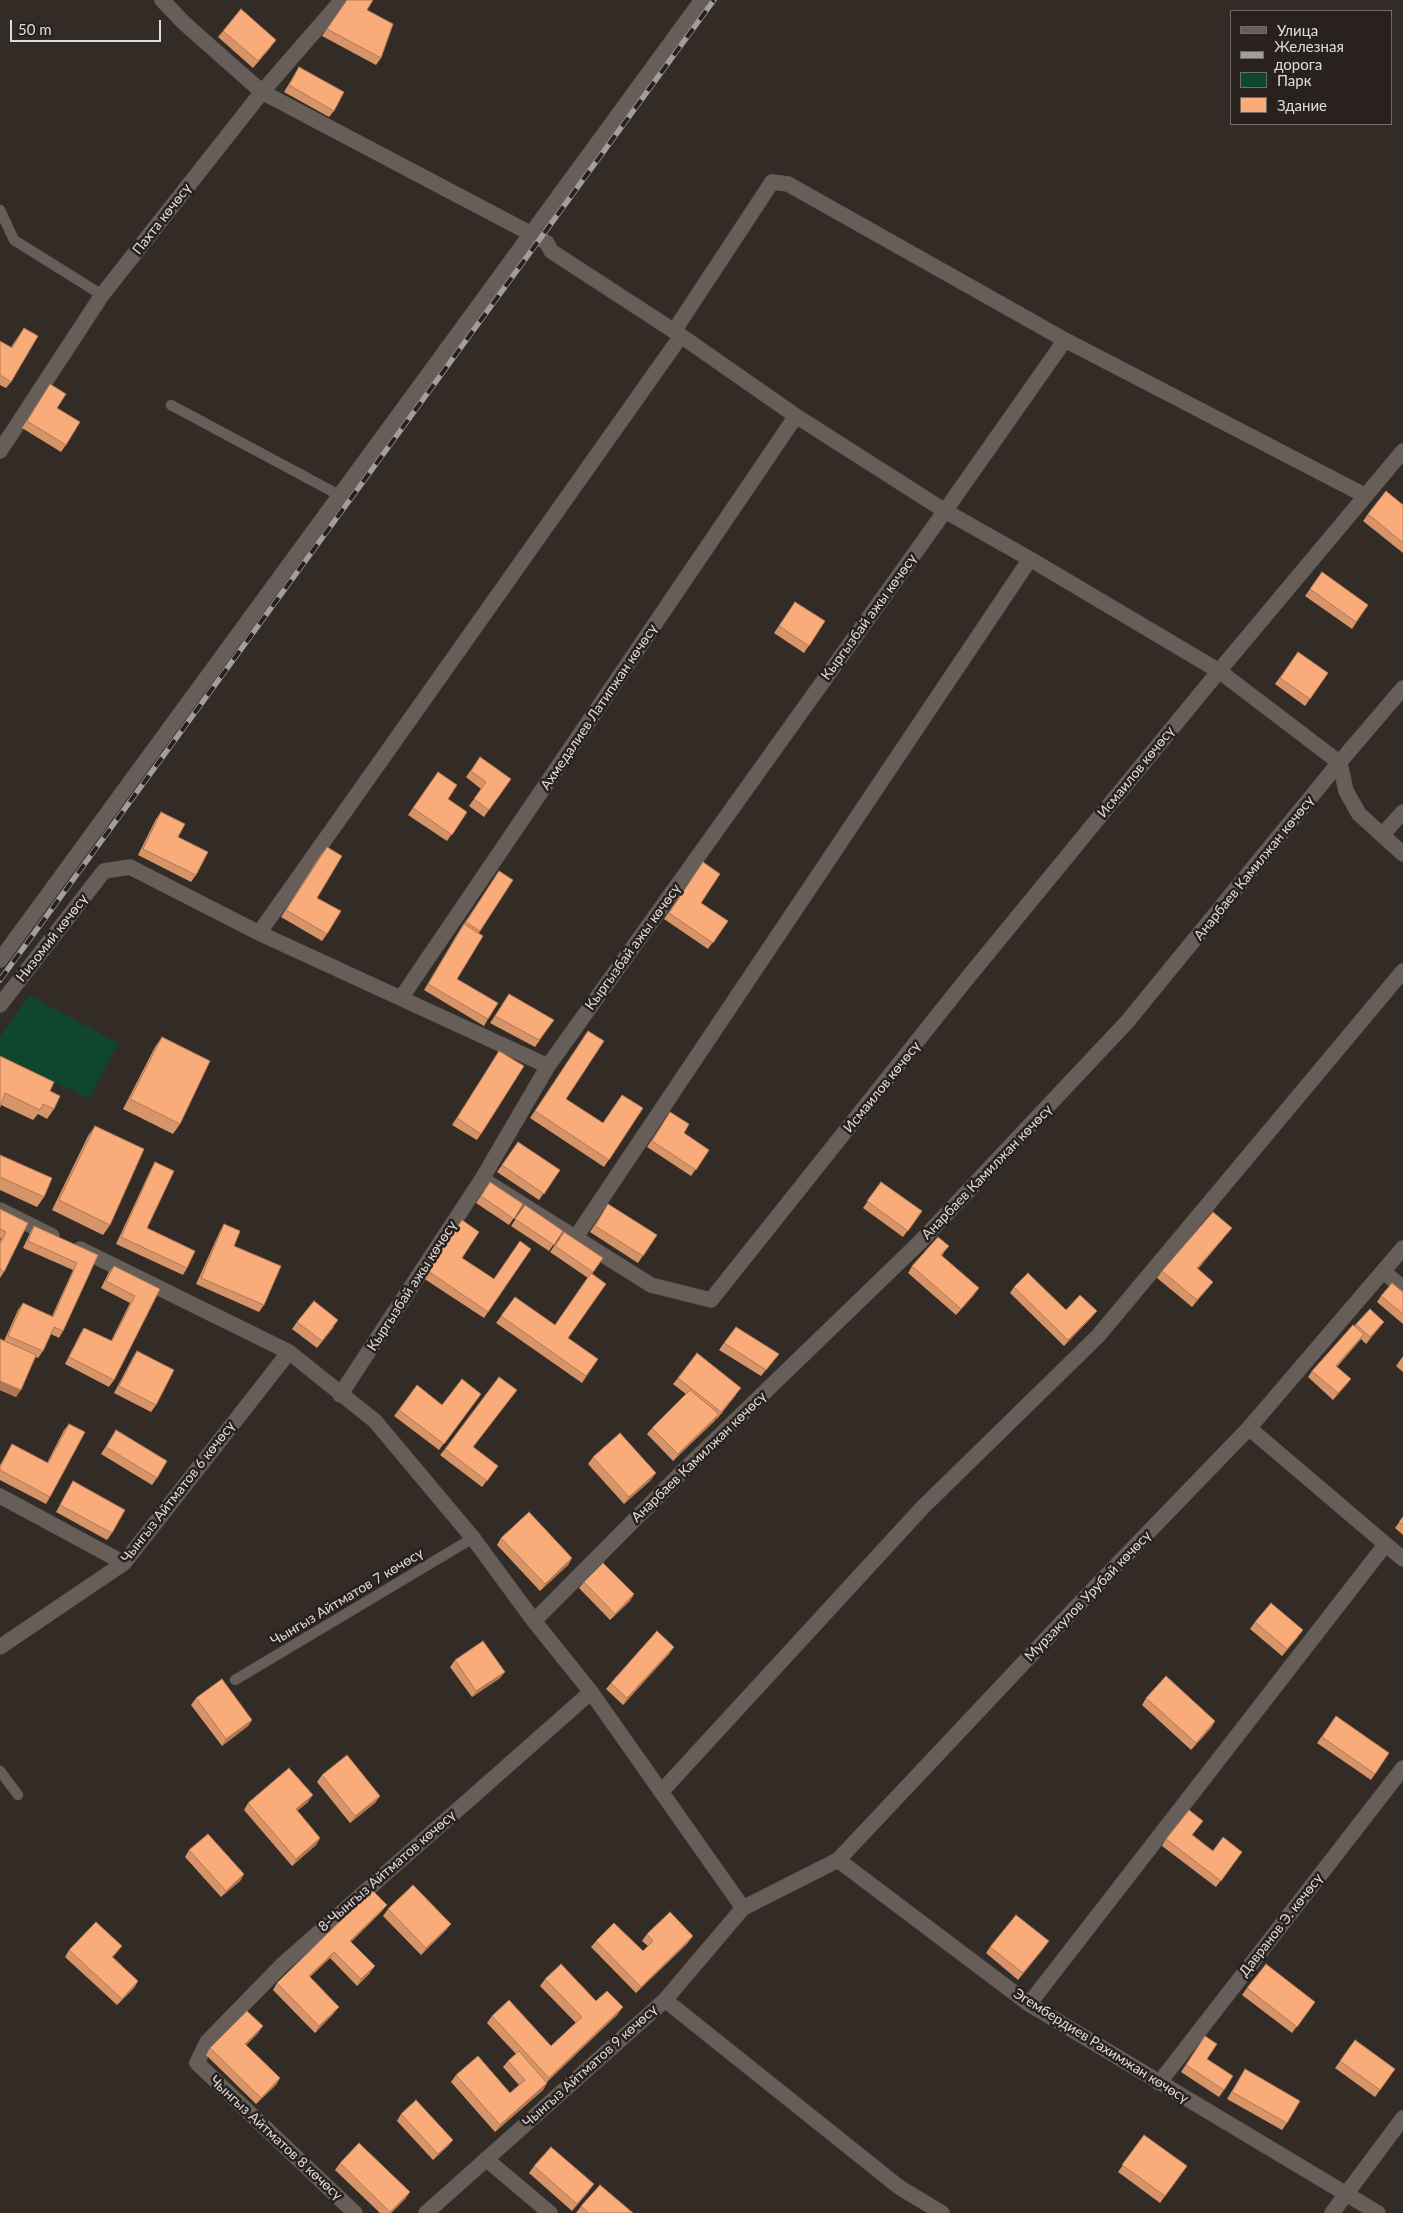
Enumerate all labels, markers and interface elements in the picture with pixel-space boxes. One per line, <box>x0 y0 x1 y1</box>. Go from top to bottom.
scale bar <box>12 10 164 42</box>
legend <box>1230 10 1393 125</box>
text: 50 m <box>18 20 52 38</box>
text: Улица <box>1277 21 1318 39</box>
text: Железная дорога <box>1274 37 1344 73</box>
text: Парк <box>1277 71 1311 89</box>
text: Здание <box>1277 96 1327 114</box>
street label: Пахта көчөсү <box>129 180 195 258</box>
street label: Кыргызбай ажы көчөсү <box>818 551 920 683</box>
street label: Ахмедалиев Латипжан көчөсү <box>537 621 661 793</box>
street label: Исмаилов көчөсү <box>1094 723 1178 821</box>
street label: Анарбаев Камилжан көчөсү <box>1191 792 1317 944</box>
street label: Кыргызбай ажы көчөсү <box>582 881 684 1013</box>
street label: Низомий көчөсү <box>13 891 91 985</box>
street label: Исмаилов көчөсү <box>840 1038 924 1136</box>
street label: Анарбаев Камилжан көчөсү <box>918 1101 1056 1243</box>
street label: Кыргызбай ажы көчөсү <box>364 1218 460 1354</box>
street label: Анарбаев Камилжан көчөсү <box>628 1388 770 1526</box>
street label: Чынгыз Айтматов 6 көчөсү <box>118 1418 238 1566</box>
street label: Мурзакулов Урубай көчөсү <box>1021 1527 1155 1665</box>
street label: Чынгыз Айтматов 7 көчөсү <box>268 1545 426 1649</box>
street label: 8-Чынгыз Айтматов көчөсү <box>315 1807 459 1935</box>
street label: Давранов Э. көчөсү <box>1236 1870 1326 1980</box>
street label: Эгембердиев Рахимжан көчөсү <box>1010 1985 1192 2107</box>
street label: Чынгыз Айтматов 9 көчөсү <box>519 2001 661 2131</box>
street label: Чынгыз Айтматов 8 көчөсү <box>206 2072 346 2204</box>

